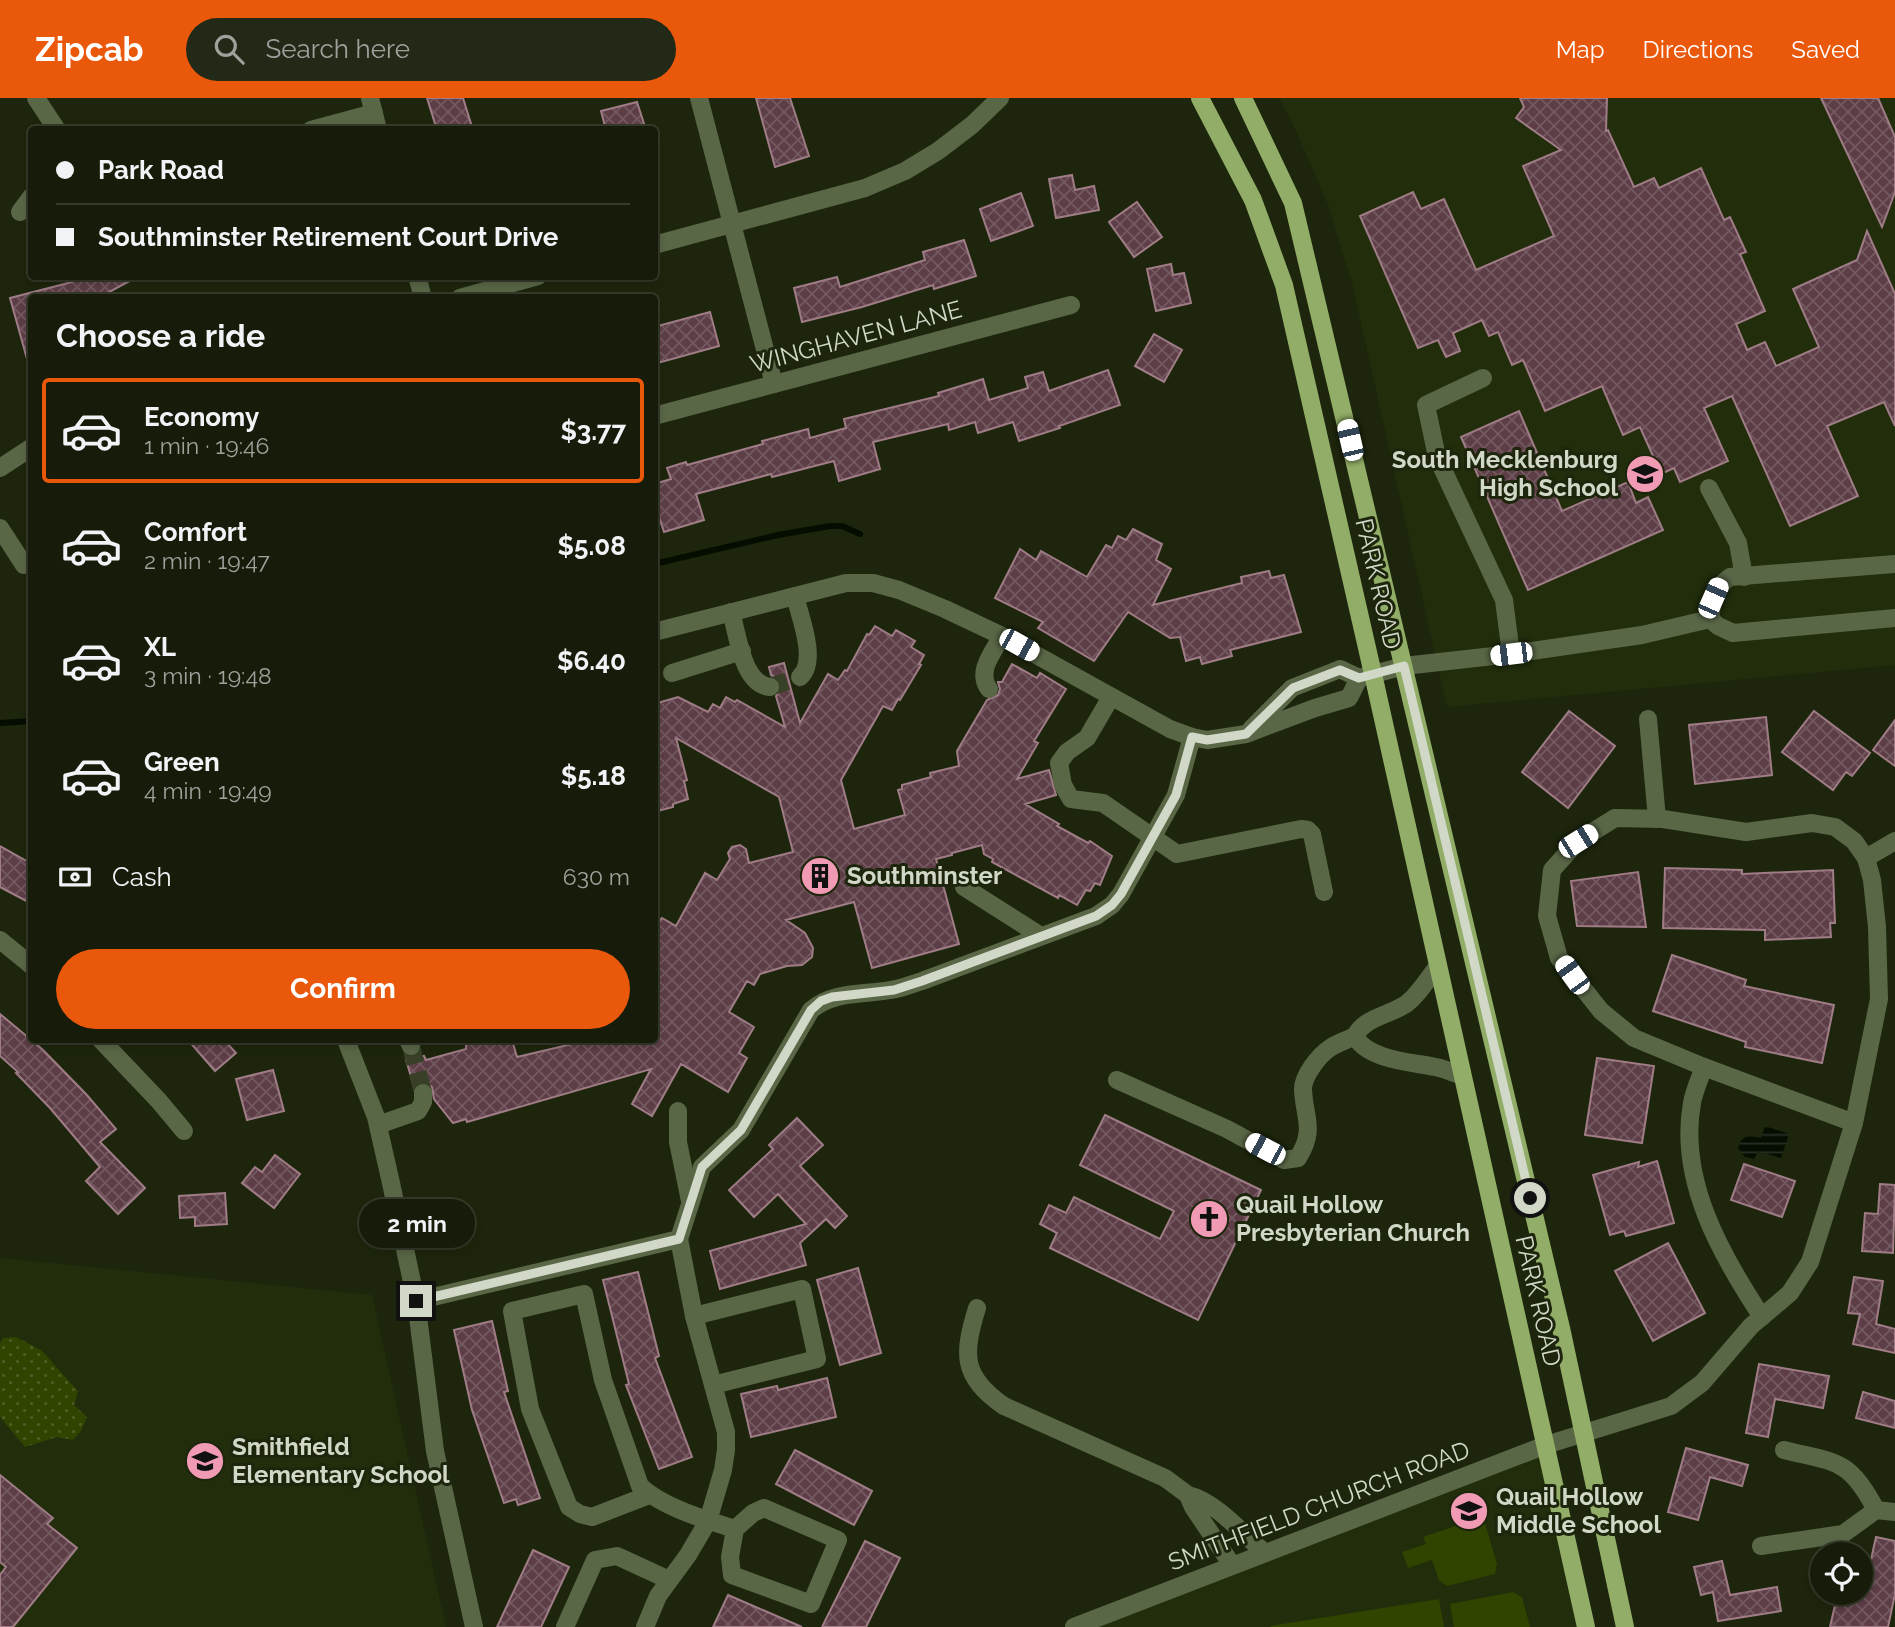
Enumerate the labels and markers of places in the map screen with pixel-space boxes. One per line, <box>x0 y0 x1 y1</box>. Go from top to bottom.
place label: South Mecklenburg High School <box>1392 445 1618 502</box>
school or university icon: South Mecklenburg High School <box>1624 453 1666 495</box>
building icon: Southminster <box>799 855 841 897</box>
place label: Southminster <box>847 861 1002 890</box>
place label: Quail Hollow Presbyterian Church <box>1236 1190 1470 1247</box>
church icon: Quail Hollow Presbyterian Church <box>1188 1198 1230 1240</box>
place label: Smithfield Elementary School <box>232 1432 450 1489</box>
school or university icon: Smithfield Elementary School <box>184 1440 226 1482</box>
place label: Quail Hollow Middle School <box>1496 1482 1661 1539</box>
school or university icon: Quail Hollow Middle School <box>1448 1490 1490 1532</box>

